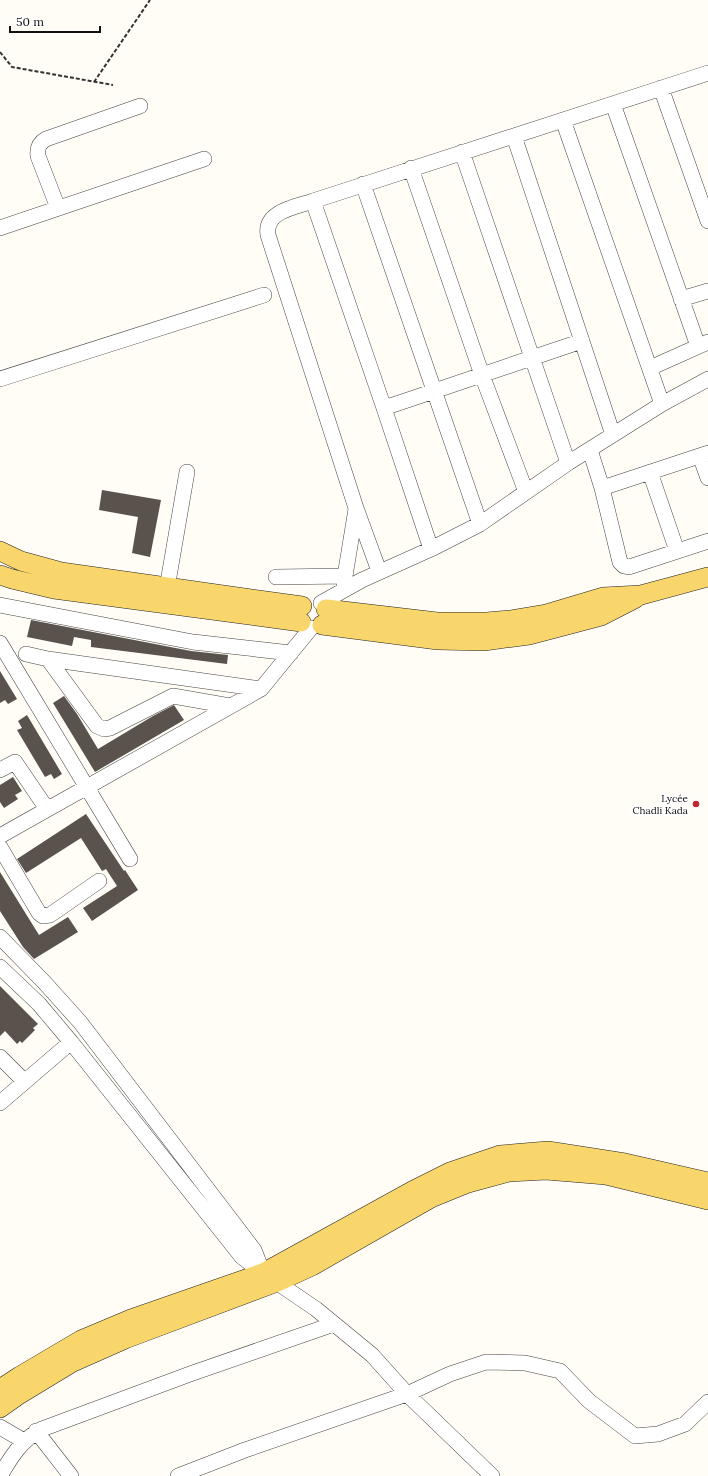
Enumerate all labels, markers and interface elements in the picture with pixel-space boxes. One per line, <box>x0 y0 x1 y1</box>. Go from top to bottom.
scale bar <box>10 8 100 34</box>
text: 50 m <box>16 14 44 29</box>
place label: Lycée Chadli Kada <box>633 792 689 817</box>
marker: Lycée Chadli Kada <box>691 799 701 809</box>

